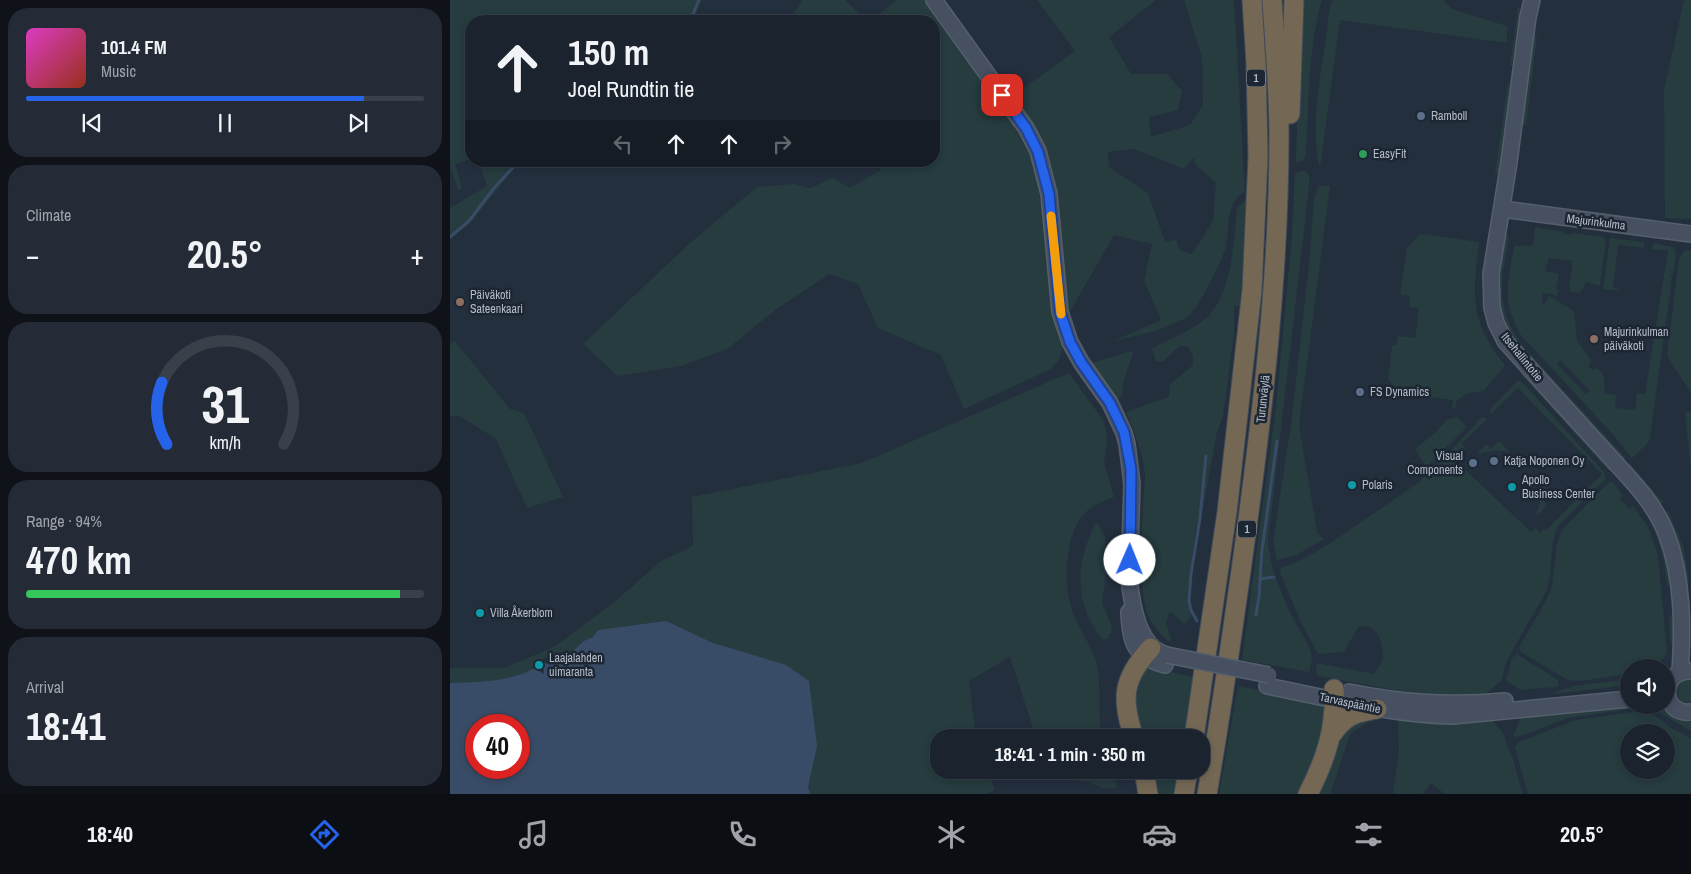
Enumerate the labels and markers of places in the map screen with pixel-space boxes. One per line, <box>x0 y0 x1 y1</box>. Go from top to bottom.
pin <box>981 74 1023 116</box>
place label: Ramboll <box>1431 108 1467 124</box>
marker: Ramboll <box>1415 110 1427 122</box>
place label: EasyFit <box>1373 146 1407 162</box>
marker: EasyFit <box>1357 148 1369 160</box>
place label: Päiväkoti Sateenkaari <box>470 287 523 317</box>
marker: Päiväkoti Sateenkaari <box>454 296 466 308</box>
place label: Majurinkulman päiväkoti <box>1604 324 1669 354</box>
marker: Majurinkulman päiväkoti <box>1588 333 1600 345</box>
place label: FS Dynamics <box>1370 384 1429 400</box>
marker: FS Dynamics <box>1354 386 1366 398</box>
place label: Visual Components <box>1407 448 1463 478</box>
place label: Katja Noponen Oy <box>1504 453 1584 469</box>
marker: Katja Noponen Oy <box>1488 455 1500 467</box>
marker: Visual Components <box>1467 457 1479 469</box>
place label: Apollo Business Center <box>1521 472 1595 502</box>
place label: Polaris <box>1362 477 1393 493</box>
marker: Polaris <box>1346 479 1358 491</box>
marker: Apollo Business Center <box>1506 481 1518 493</box>
place label: Villa Åkerblom <box>490 605 553 621</box>
marker: Villa Åkerblom <box>474 607 486 619</box>
place label: Laajalahden uimaranta <box>549 650 603 680</box>
marker: Laajalahden uimaranta <box>533 659 545 671</box>

